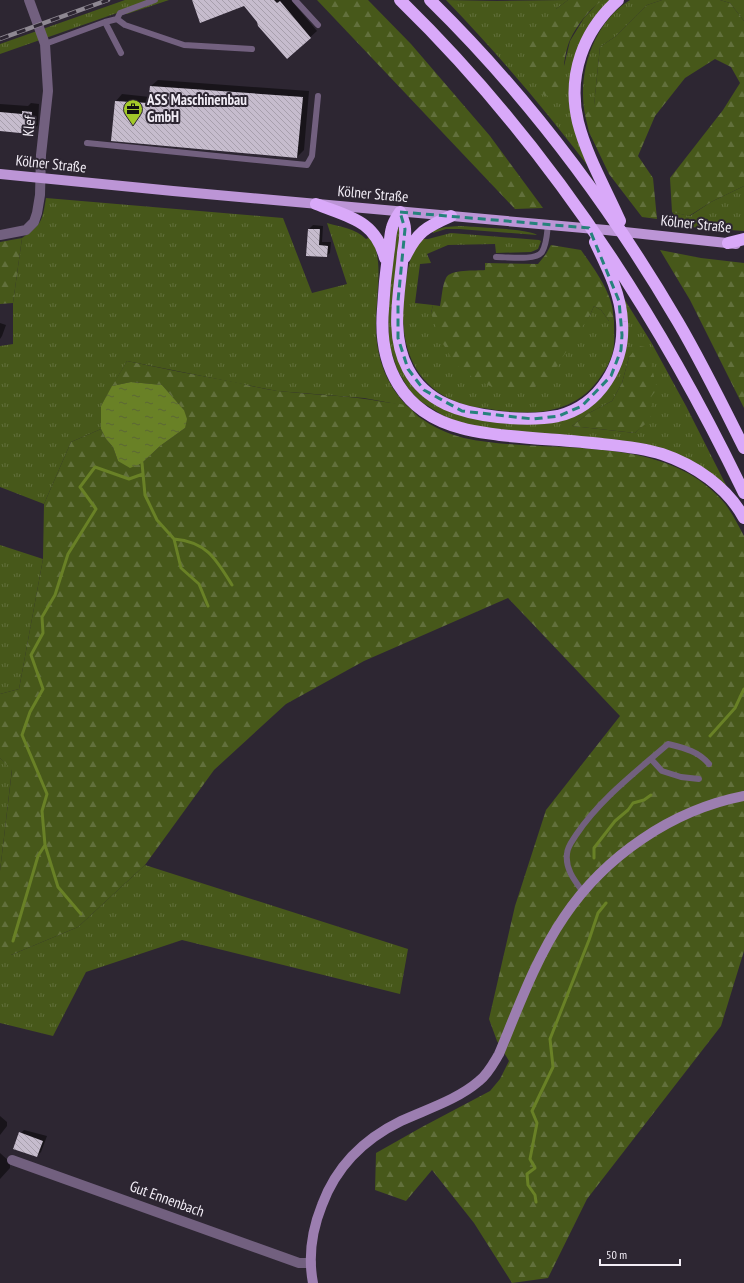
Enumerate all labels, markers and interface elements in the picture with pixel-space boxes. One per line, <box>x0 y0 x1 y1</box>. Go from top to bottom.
place label: ASS Maschinenbau GmbH <box>146 90 247 126</box>
office icon: ASS Maschinenbau GmbH <box>122 98 144 126</box>
street label: Klef <box>18 113 39 137</box>
street label: Kölner Straße <box>15 150 87 177</box>
street label: Kölner Straße <box>337 181 409 206</box>
street label: Kölner Straße <box>660 210 732 237</box>
street label: Gut Ennenbach <box>127 1176 207 1221</box>
scale bar <box>600 1241 680 1267</box>
text: 50 m <box>606 1247 627 1262</box>

